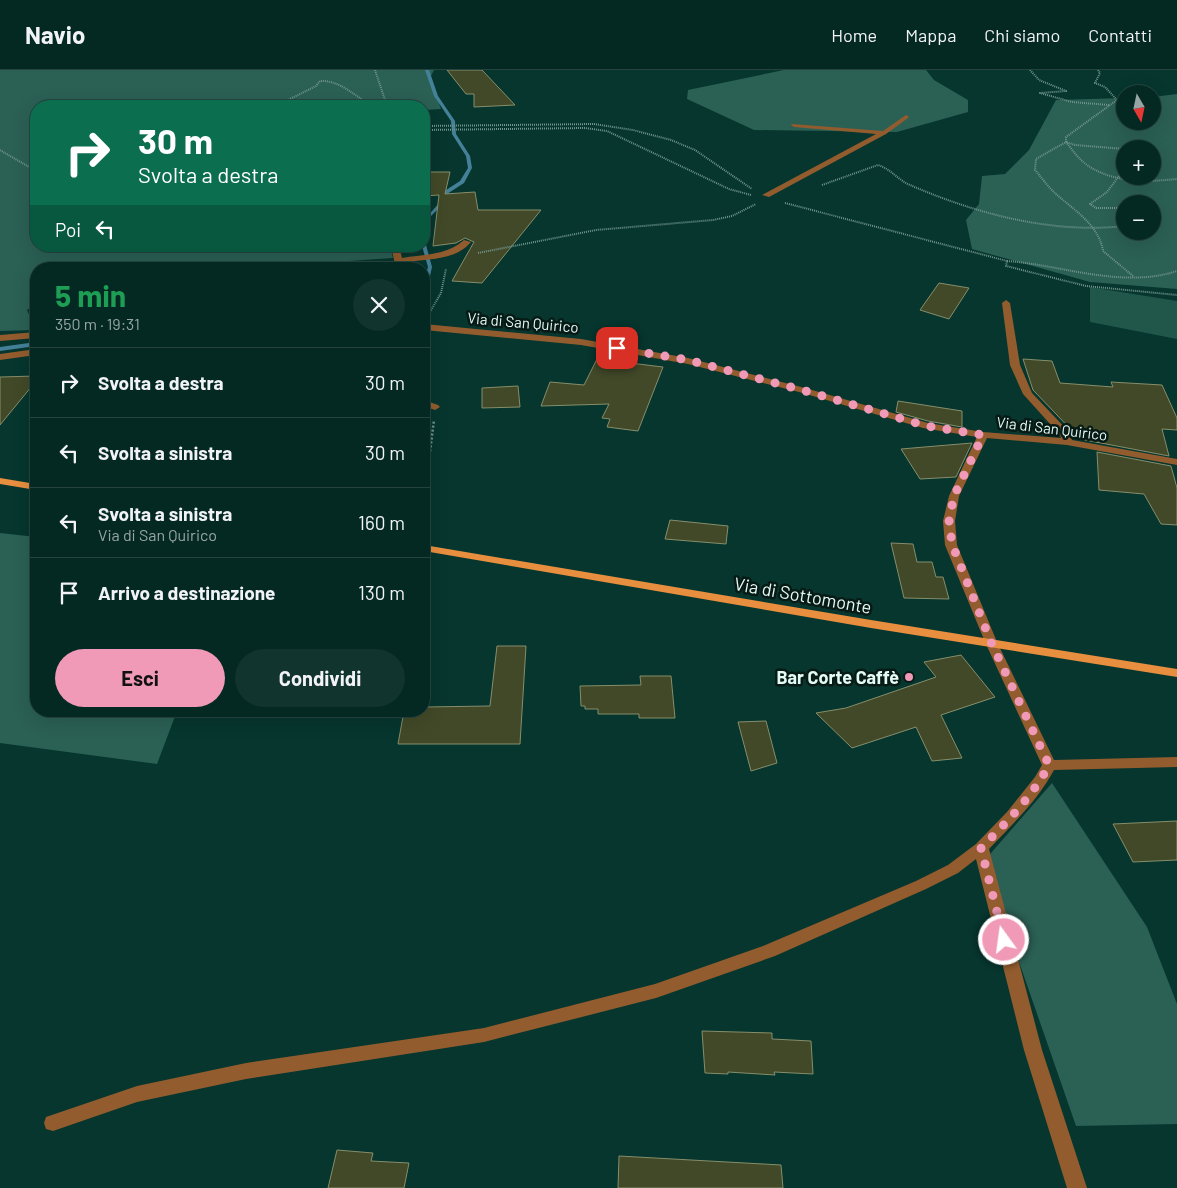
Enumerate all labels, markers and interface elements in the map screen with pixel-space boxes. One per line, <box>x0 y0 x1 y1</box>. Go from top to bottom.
text: Navio <box>25 20 85 49</box>
text: Home <box>831 24 877 46</box>
text: Mappa <box>905 24 956 46</box>
text: Chi siamo <box>984 24 1060 46</box>
text: Contatti <box>1088 24 1152 46</box>
north arrow <box>1116 85 1161 130</box>
map controls <box>1116 85 1161 240</box>
text: 30 m <box>138 119 213 161</box>
icon: right <box>55 120 120 185</box>
button: + <box>1116 140 1161 185</box>
text: Svolta a destra <box>138 161 279 187</box>
button: − <box>1116 195 1161 240</box>
icon: left <box>91 215 119 243</box>
text: Poi <box>55 218 81 241</box>
text: 5 min <box>55 277 126 313</box>
button: close <box>353 279 405 331</box>
street label: Via di San Quirico <box>467 308 579 336</box>
text: 350 m · 19:31 <box>55 314 140 333</box>
pin <box>596 327 638 369</box>
icon: arrive <box>603 334 631 362</box>
icon: right <box>55 369 83 397</box>
text: Svolta a destra <box>98 371 224 394</box>
text: 30 m <box>365 371 405 394</box>
street label: Via di San Quirico <box>996 412 1108 444</box>
icon: left <box>55 439 83 467</box>
text: Svolta a sinistra <box>98 441 232 464</box>
text: 30 m <box>365 441 405 464</box>
text: Svolta a sinistra <box>98 502 232 525</box>
icon: left <box>55 509 83 537</box>
text: 160 m <box>358 511 405 534</box>
text: Via di San Quirico <box>98 525 217 544</box>
street label: Via di Sottomonte <box>733 572 873 618</box>
icon: arrive <box>55 579 83 607</box>
text: Arrivo a destinazione <box>98 581 276 604</box>
text: 130 m <box>358 581 405 604</box>
button: Esci <box>55 649 225 707</box>
button: Condividi <box>235 649 405 707</box>
place label: Bar Corte Caffè <box>776 666 899 688</box>
marker: Bar Corte Caffè <box>903 671 915 683</box>
position arrow <box>977 913 1029 965</box>

